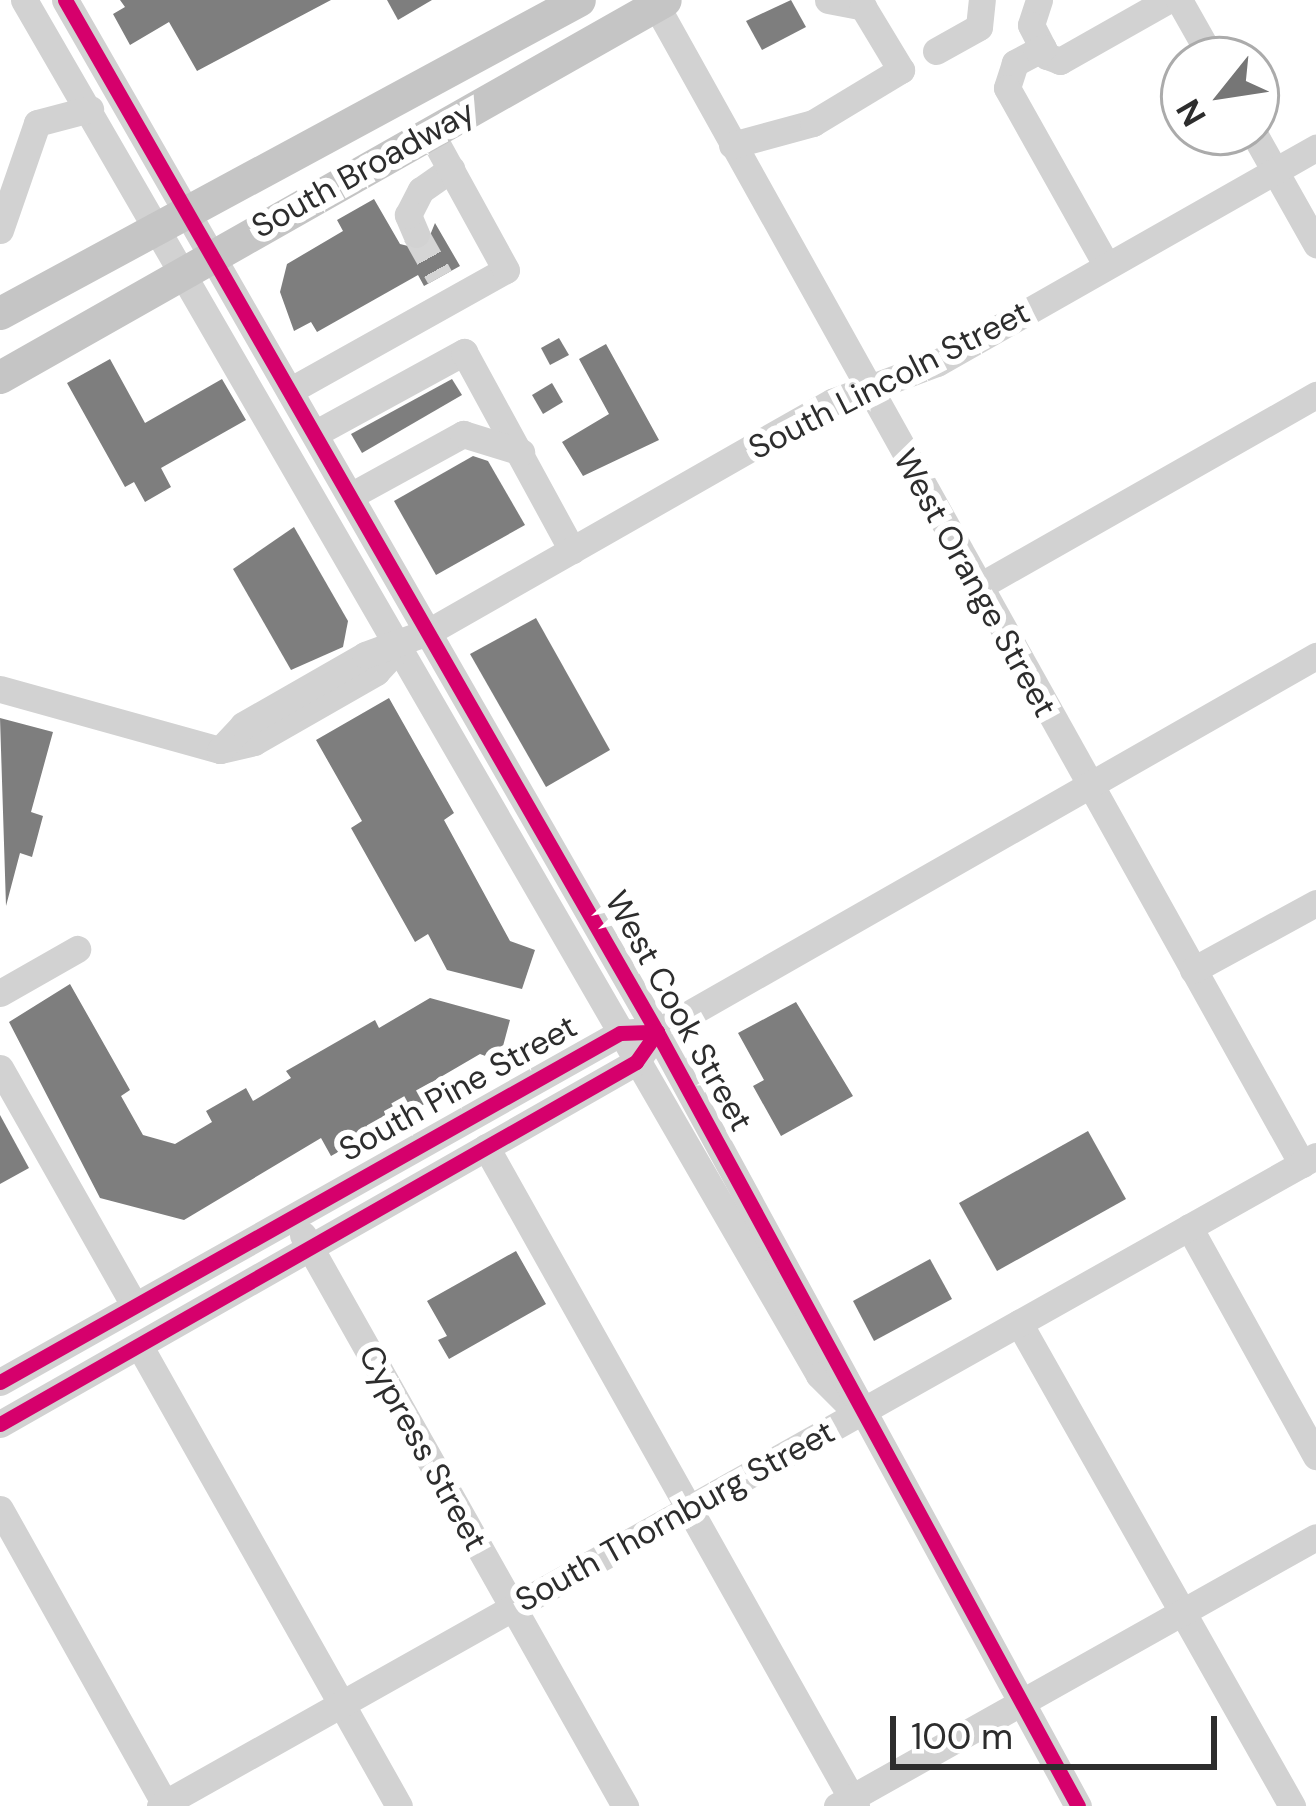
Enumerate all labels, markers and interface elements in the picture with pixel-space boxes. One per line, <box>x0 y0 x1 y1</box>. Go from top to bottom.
north arrow <box>1160 36 1280 156</box>
street label: South Broadway <box>245 91 481 247</box>
text: N <box>1166 92 1216 134</box>
street label: South Lincoln Street <box>742 292 1036 468</box>
street label: West Orange Street <box>885 442 1065 724</box>
street label: West Cook Street <box>597 884 761 1138</box>
street label: South Pine Street <box>332 1006 584 1170</box>
street label: Cypress Street <box>350 1339 496 1557</box>
street label: South Thornburg Street <box>509 1412 841 1620</box>
scale bar <box>896 1692 1223 1766</box>
text: 100 m <box>911 1713 1013 1760</box>

